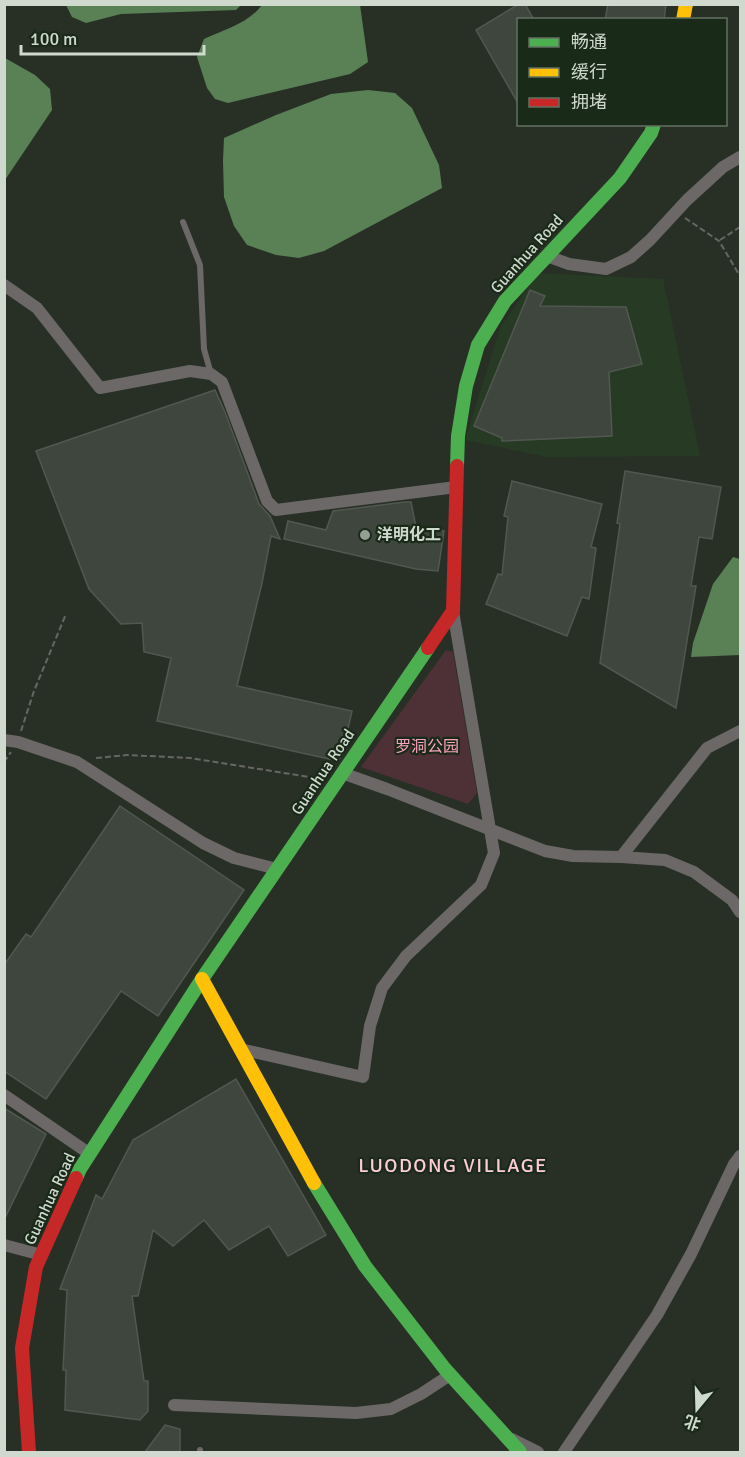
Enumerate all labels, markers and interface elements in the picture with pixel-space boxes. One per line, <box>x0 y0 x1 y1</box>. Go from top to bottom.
scale bar <box>21 18 204 56</box>
legend <box>517 18 727 126</box>
text: 100 m <box>30 28 77 50</box>
text: 畅通 <box>571 31 607 53</box>
text: 缓行 <box>571 61 607 83</box>
text: 拥堵 <box>571 91 607 113</box>
street label: Guanhua Road <box>486 210 568 298</box>
place label: 洋明化工 <box>377 525 441 545</box>
marker: 洋明化工 <box>358 528 372 542</box>
street label: Guanhua Road <box>287 725 359 819</box>
park label: 罗洞公园 <box>395 737 459 757</box>
street label: Guanhua Road <box>20 1150 80 1248</box>
district label: LUODONG VILLAGE <box>358 1153 548 1178</box>
north arrow <box>667 1379 727 1439</box>
text: 北 <box>682 1410 703 1434</box>

